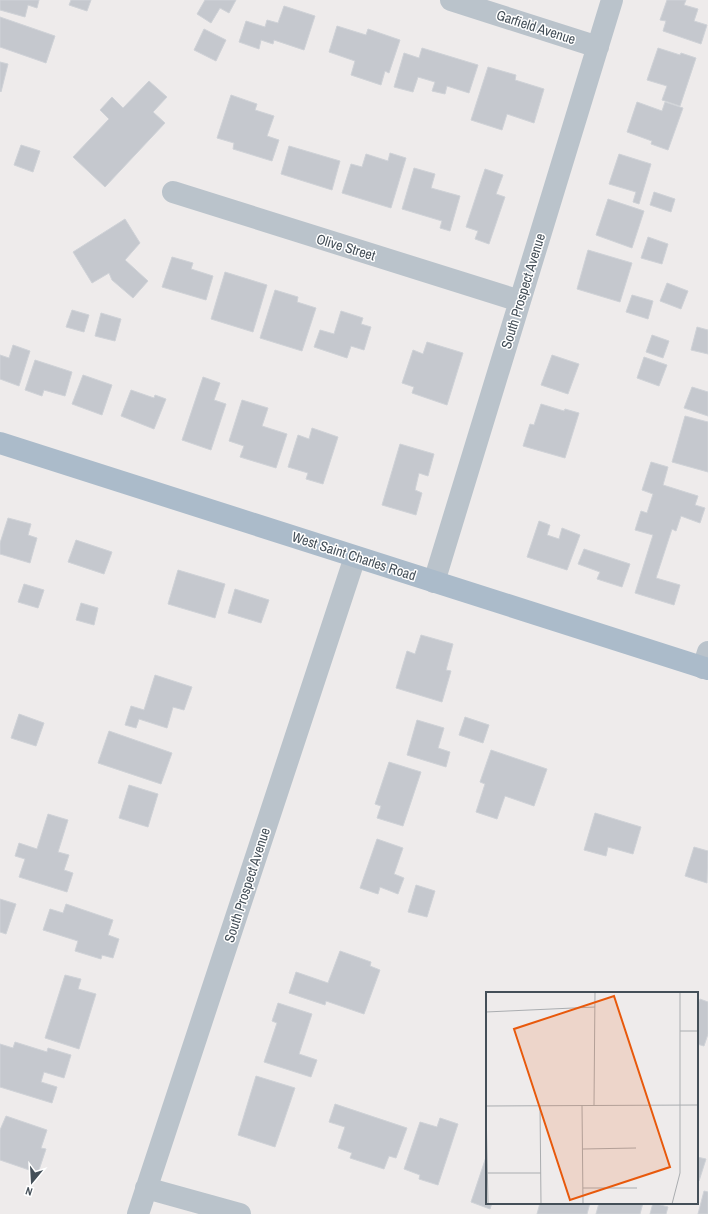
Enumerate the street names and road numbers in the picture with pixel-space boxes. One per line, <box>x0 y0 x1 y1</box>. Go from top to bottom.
street label: Garfield Avenue <box>494 6 578 48</box>
street label: Olive Street <box>314 230 378 264</box>
street label: South Prospect Avenue <box>497 231 549 351</box>
street label: West Saint Charles Road <box>290 527 418 585</box>
street label: South Prospect Avenue <box>220 825 274 945</box>

